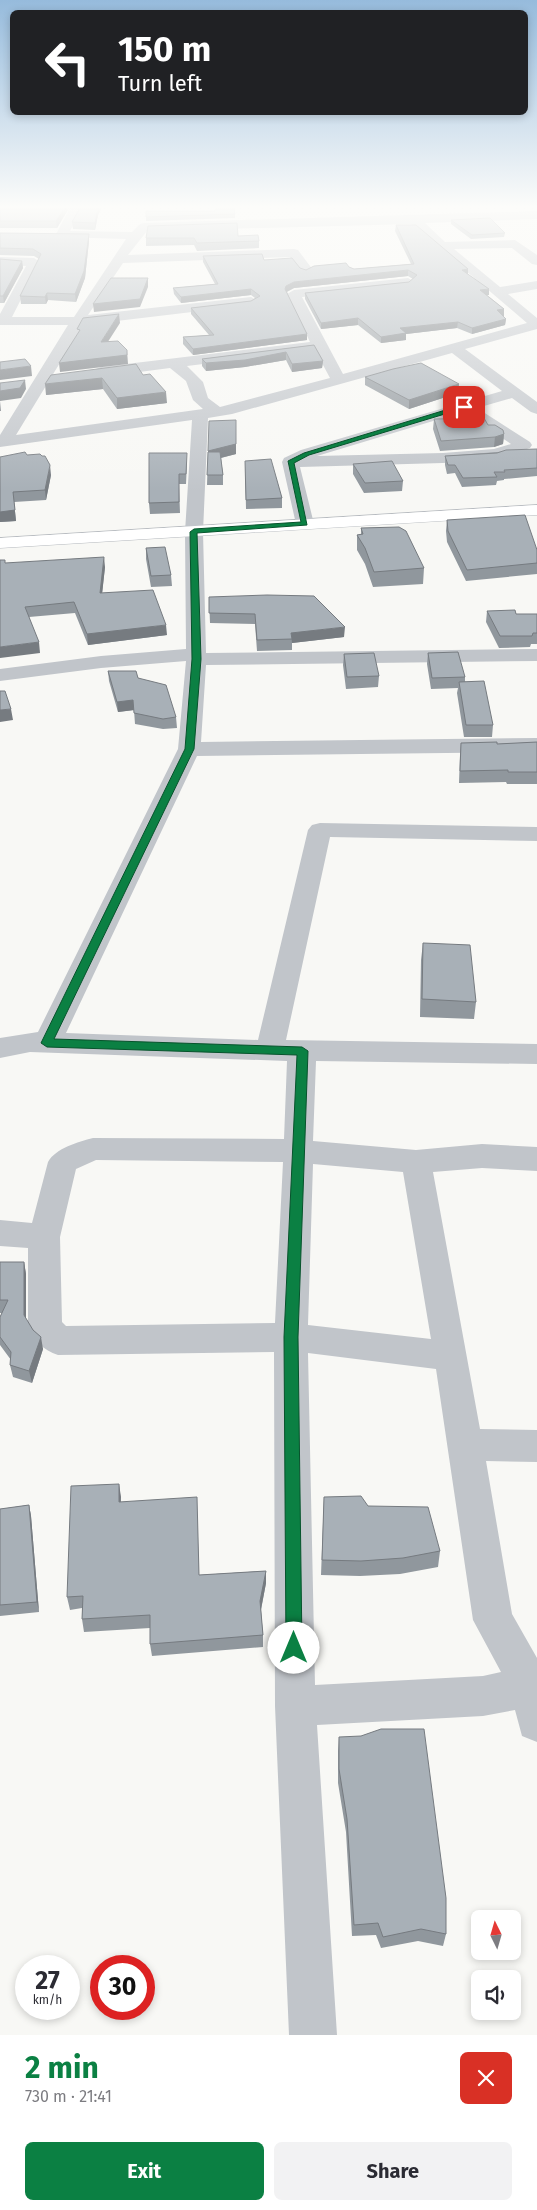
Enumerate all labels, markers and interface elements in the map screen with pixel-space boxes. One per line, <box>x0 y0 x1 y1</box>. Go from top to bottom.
text: 150 m <box>118 28 211 70</box>
icon: left <box>35 30 100 95</box>
text: Turn left <box>118 70 202 97</box>
pin <box>443 386 485 428</box>
icon: arrive <box>450 393 478 421</box>
position arrow <box>267 1621 319 1673</box>
north arrow <box>471 1910 521 1960</box>
map controls <box>471 1910 521 2020</box>
speed limit sign: 30 <box>90 1955 155 2020</box>
text: 27 <box>35 1966 60 1996</box>
button: sound <box>471 1970 521 2020</box>
text: km/h <box>33 1993 62 2007</box>
text: 2 min <box>25 2050 99 2086</box>
button: close <box>460 2052 512 2104</box>
text: 730 m · 21:41 <box>25 2087 112 2106</box>
button: Exit <box>25 2142 264 2200</box>
button: Share <box>274 2142 512 2200</box>

